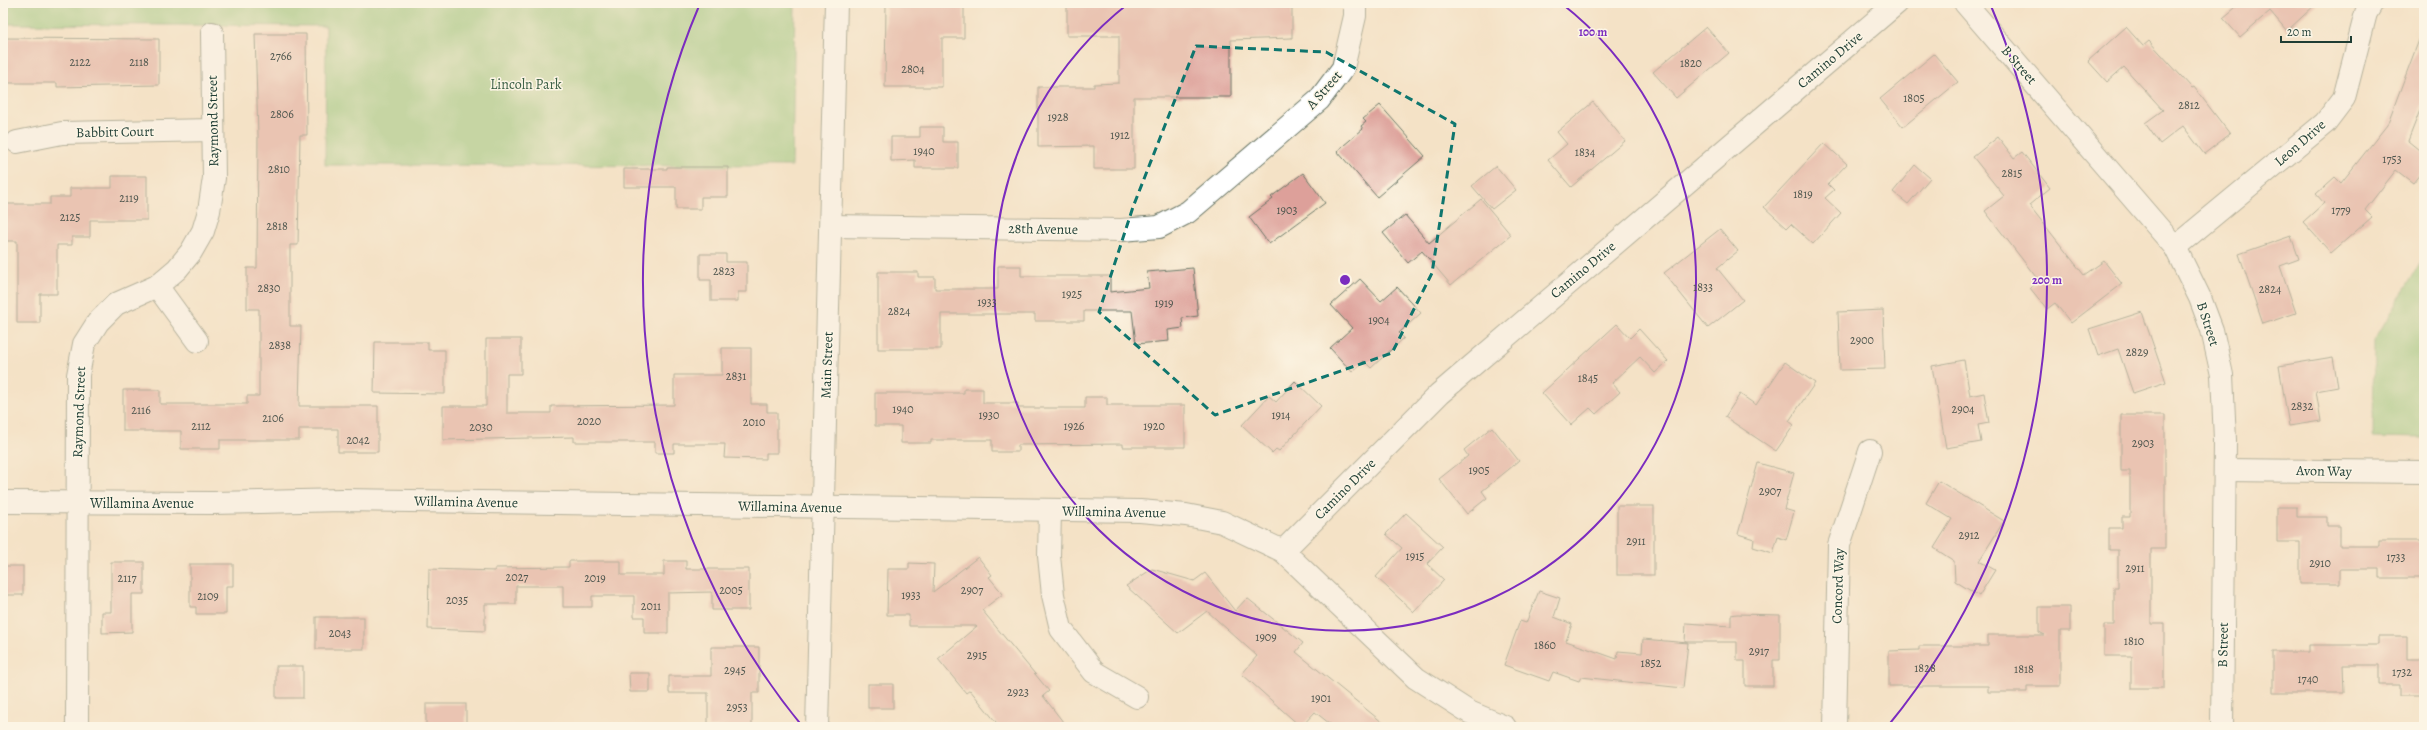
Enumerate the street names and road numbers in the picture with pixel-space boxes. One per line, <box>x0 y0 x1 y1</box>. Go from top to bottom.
street label: Camino Drive <box>1793 27 1867 93</box>
street label: B Street <box>1997 42 2041 89</box>
street label: A Street <box>1301 66 1346 114</box>
street label: Raymond Street <box>203 75 223 167</box>
street label: Leon Drive <box>2270 115 2330 171</box>
street label: Babbitt Court <box>76 122 155 142</box>
street label: 28th Avenue <box>1008 219 1078 239</box>
street label: Camino Drive <box>1546 237 1620 303</box>
street label: B Street <box>2192 299 2224 349</box>
street label: Main Street <box>816 331 838 399</box>
street label: Raymond Street <box>68 365 90 458</box>
street label: Camino Drive <box>1310 454 1380 524</box>
street label: Avon Way <box>2295 461 2353 481</box>
street label: Willamina Avenue <box>413 492 518 512</box>
street label: Willamina Avenue <box>89 494 194 513</box>
street label: Willamina Avenue <box>737 497 842 517</box>
street label: Willamina Avenue <box>1061 502 1166 522</box>
street label: Concord Way <box>1827 547 1849 624</box>
street label: B Street <box>2213 622 2233 668</box>

